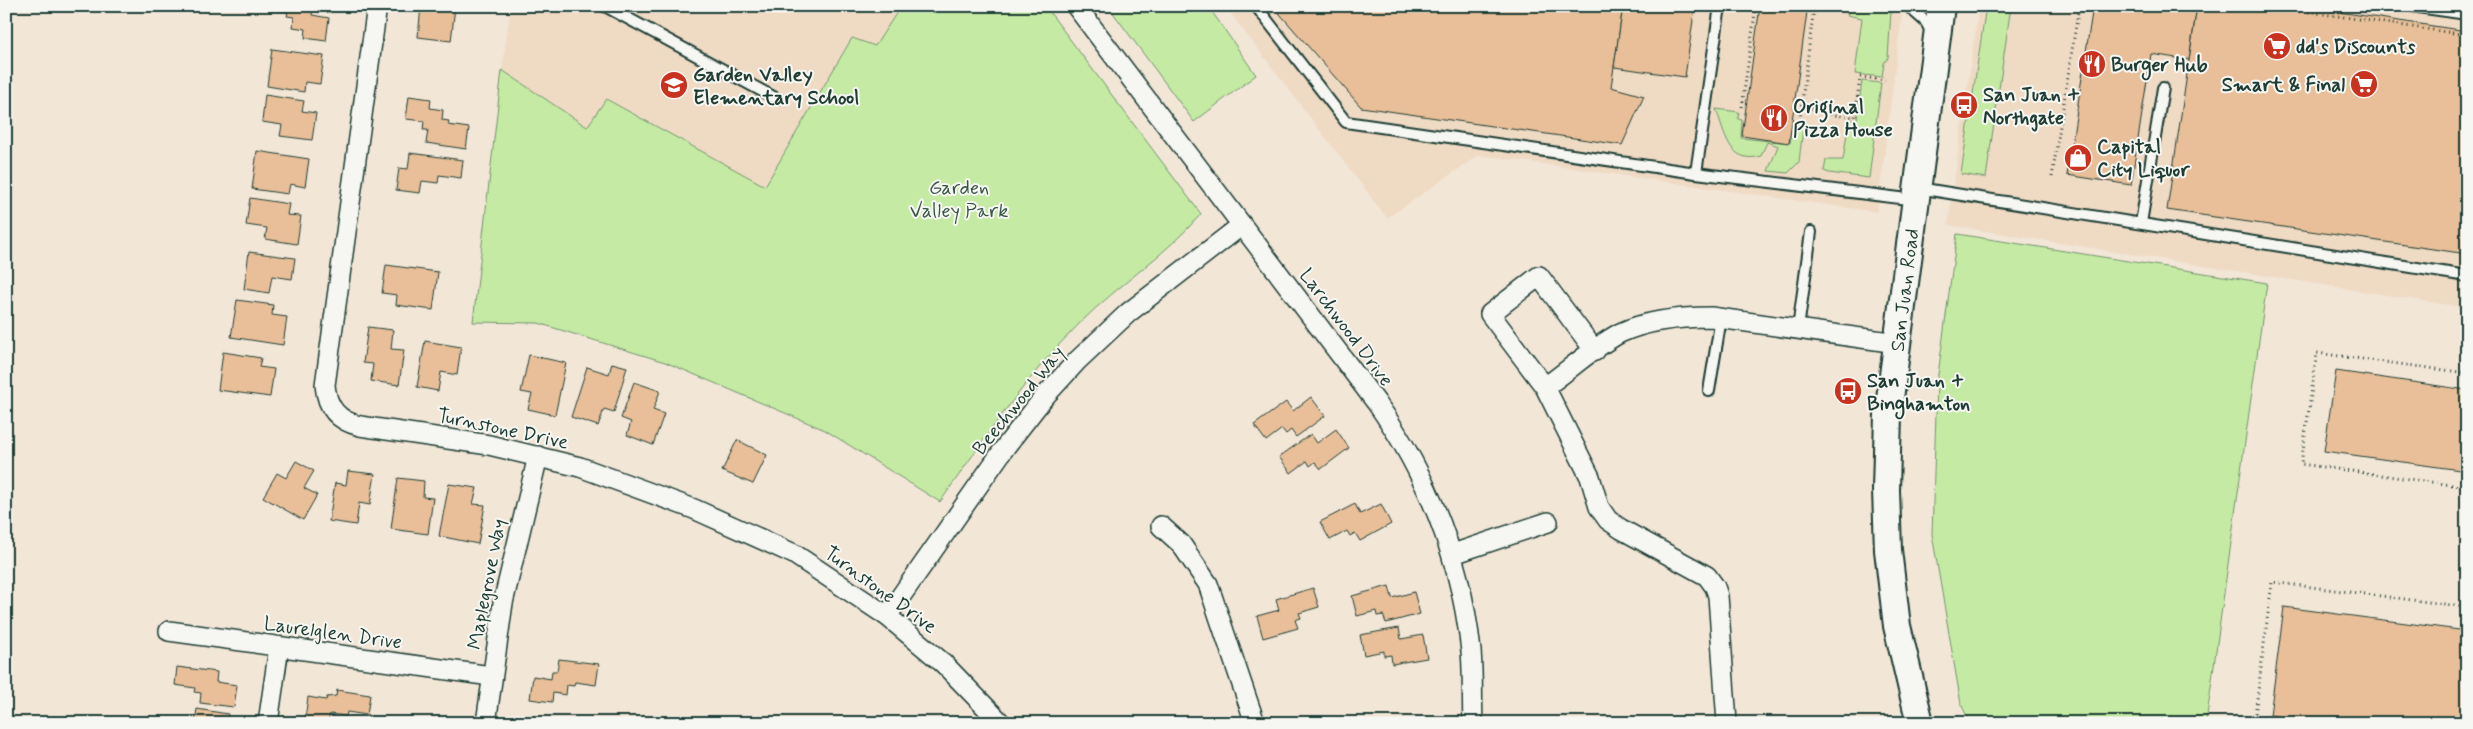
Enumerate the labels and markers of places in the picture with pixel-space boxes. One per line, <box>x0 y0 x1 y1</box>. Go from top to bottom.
supermarket icon: dd's Discounts <box>2262 31 2292 61</box>
place label: dd's Discounts <box>2296 34 2415 61</box>
restaurant icon: Burger Hub <box>2077 49 2107 79</box>
place label: Burger Hub <box>2111 52 2208 81</box>
place label: Garden Valley Elementary School <box>693 62 859 112</box>
supermarket icon: Smart & Final <box>2349 69 2379 99</box>
school or university icon: Garden Valley Elementary School <box>659 70 689 100</box>
place label: Smart & Final <box>2222 72 2345 99</box>
place label: San Juan + Northgate <box>1983 82 2080 132</box>
bus stop icon: San Juan + Northgate <box>1949 90 1979 120</box>
place label: Original Pizza House <box>1793 94 1893 144</box>
restaurant icon: Original Pizza House <box>1759 103 1789 133</box>
place label: Capital City Liquor <box>2097 134 2190 184</box>
shop icon: Capital City Liquor <box>2063 143 2093 173</box>
place label: San Juan + Binghamton <box>1867 368 1970 420</box>
bus stop icon: San Juan + Binghamton <box>1833 376 1863 406</box>

